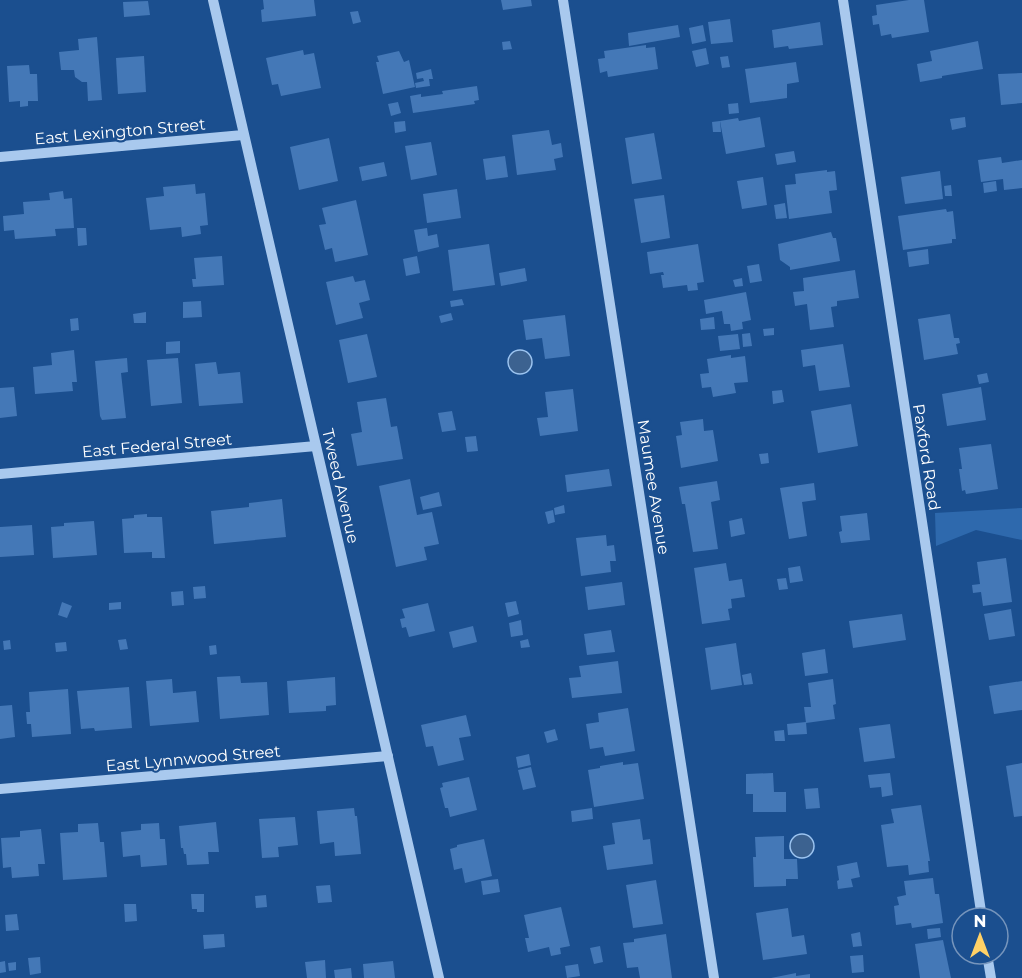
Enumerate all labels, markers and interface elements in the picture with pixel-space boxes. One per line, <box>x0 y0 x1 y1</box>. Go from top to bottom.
street label: East Lexington Street <box>34 115 207 148</box>
street label: Paxford Road <box>909 402 944 512</box>
street label: Maumee Avenue <box>633 418 674 556</box>
street label: Tweed Avenue <box>318 427 363 545</box>
street label: East Federal Street <box>81 429 233 462</box>
street label: East Lynnwood Street <box>105 741 282 776</box>
north arrow <box>950 906 1010 966</box>
text: N <box>974 912 986 931</box>

